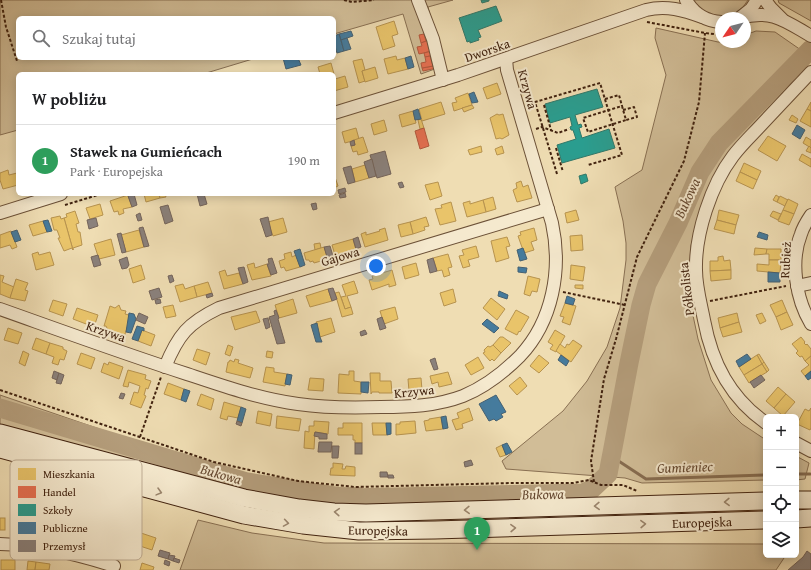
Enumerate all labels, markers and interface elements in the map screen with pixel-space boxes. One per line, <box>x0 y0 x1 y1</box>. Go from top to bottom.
north arrow <box>715 12 751 48</box>
search box <box>16 16 336 60</box>
icon: search <box>30 27 52 49</box>
text: Szukaj tutaj <box>62 28 136 49</box>
street label: Dworska <box>462 34 513 67</box>
street label: Krzywa <box>513 67 542 112</box>
text: W pobliżu <box>32 86 107 111</box>
text: Stawek na Gumieńcach <box>70 141 222 162</box>
text: 1 <box>42 151 48 170</box>
text: 190 m <box>288 151 320 170</box>
text: Park · Europejska <box>70 162 163 181</box>
water label: Bukowa <box>669 174 705 222</box>
street label: Gajowa <box>319 241 362 271</box>
street label: Rubież <box>775 241 796 279</box>
your location <box>366 256 386 276</box>
street label: Półkolista <box>674 260 699 317</box>
street label: Krzywa <box>84 316 129 347</box>
street label: Krzywa <box>393 380 436 403</box>
map controls <box>763 414 799 558</box>
button: + <box>763 414 799 450</box>
button: − <box>763 450 799 486</box>
water label: Gumieniec <box>657 456 714 478</box>
water label: Bukowa <box>197 458 244 490</box>
legend <box>10 460 142 560</box>
text: Mieszkania <box>43 466 95 482</box>
text: Handel <box>43 484 76 500</box>
water label: Bukowa <box>521 484 565 504</box>
button: locate <box>763 486 799 522</box>
one-way arrow <box>155 487 162 496</box>
one-way arrow <box>724 498 730 506</box>
text: Szkoły <box>43 502 73 518</box>
one-way arrow <box>594 502 600 510</box>
one-way arrow <box>464 506 470 514</box>
one-way arrow <box>334 507 340 516</box>
street label: Europejska <box>672 512 733 533</box>
pin: 1 <box>464 517 490 550</box>
one-way arrow <box>282 518 289 527</box>
text: Publiczne <box>43 520 88 536</box>
street label: Europejska <box>348 520 409 541</box>
one-way arrow <box>640 520 646 528</box>
button: layers <box>763 522 799 558</box>
one-way arrow <box>510 524 516 532</box>
text: Przemysł <box>43 538 86 554</box>

